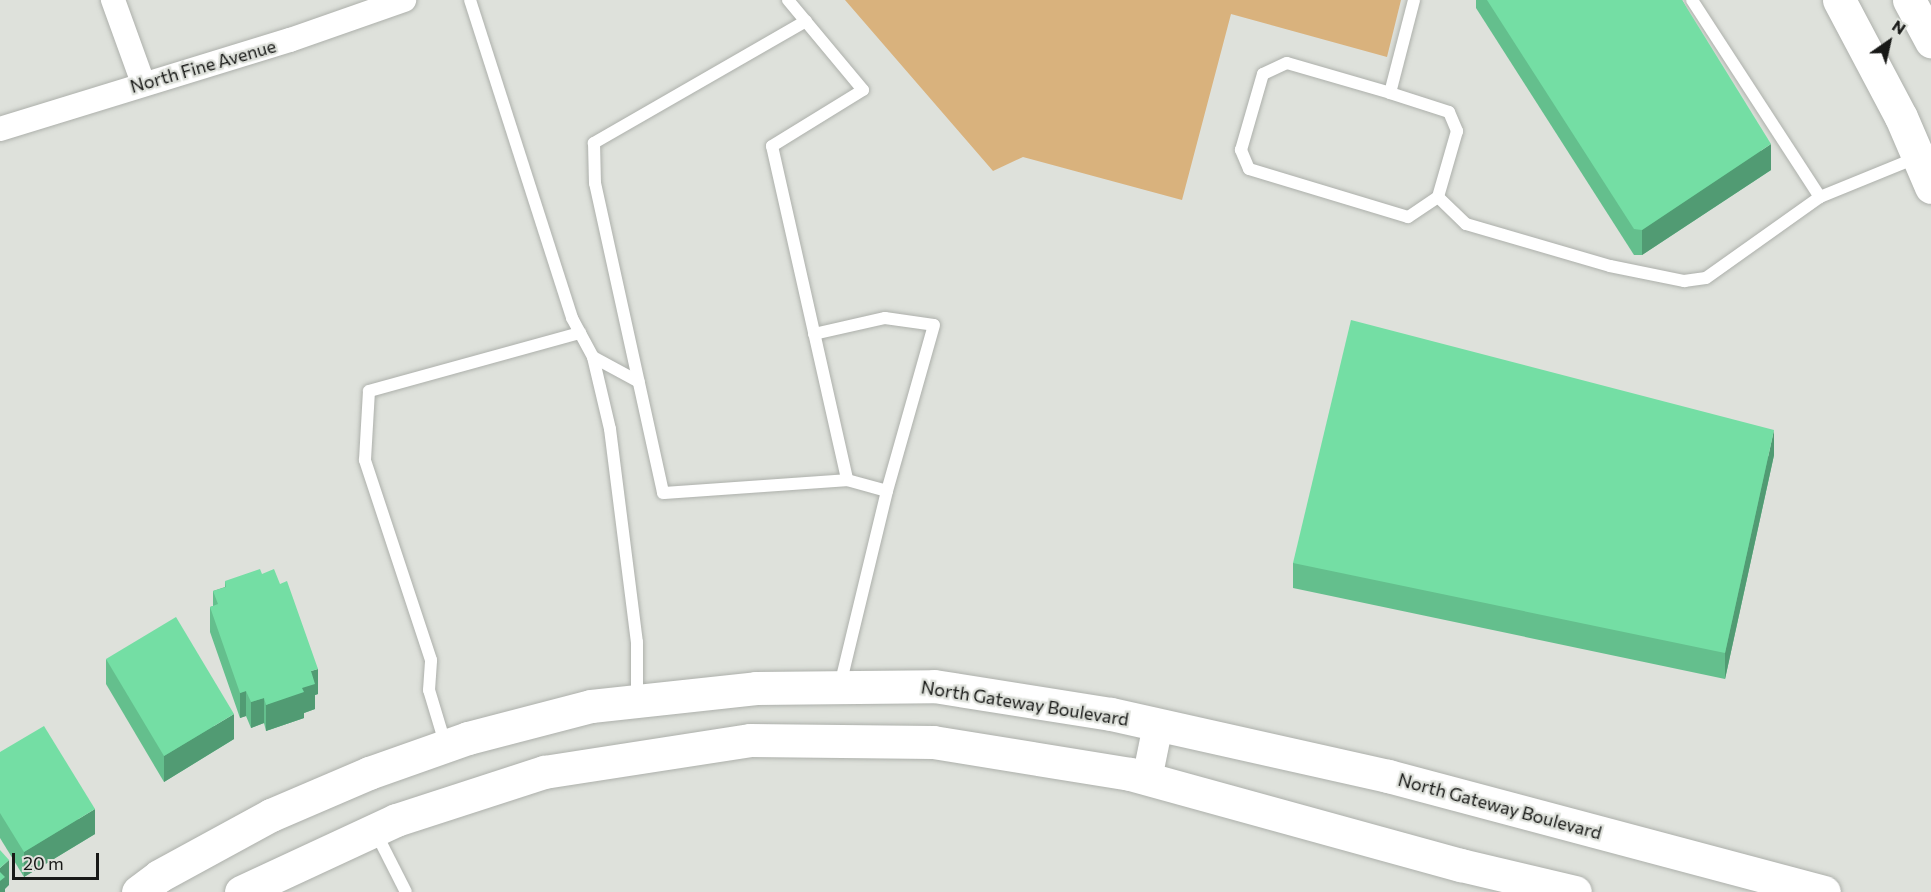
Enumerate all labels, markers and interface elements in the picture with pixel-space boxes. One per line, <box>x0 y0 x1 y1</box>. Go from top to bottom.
north arrow <box>1859 12 1919 72</box>
text: N <box>1889 15 1910 38</box>
street label: North Fine Avenue <box>128 35 278 97</box>
street label: North Gateway Boulevard <box>920 676 1130 730</box>
street label: North Gateway Boulevard <box>1396 768 1604 844</box>
scale bar <box>15 841 102 879</box>
text: 20 m <box>23 852 64 874</box>

